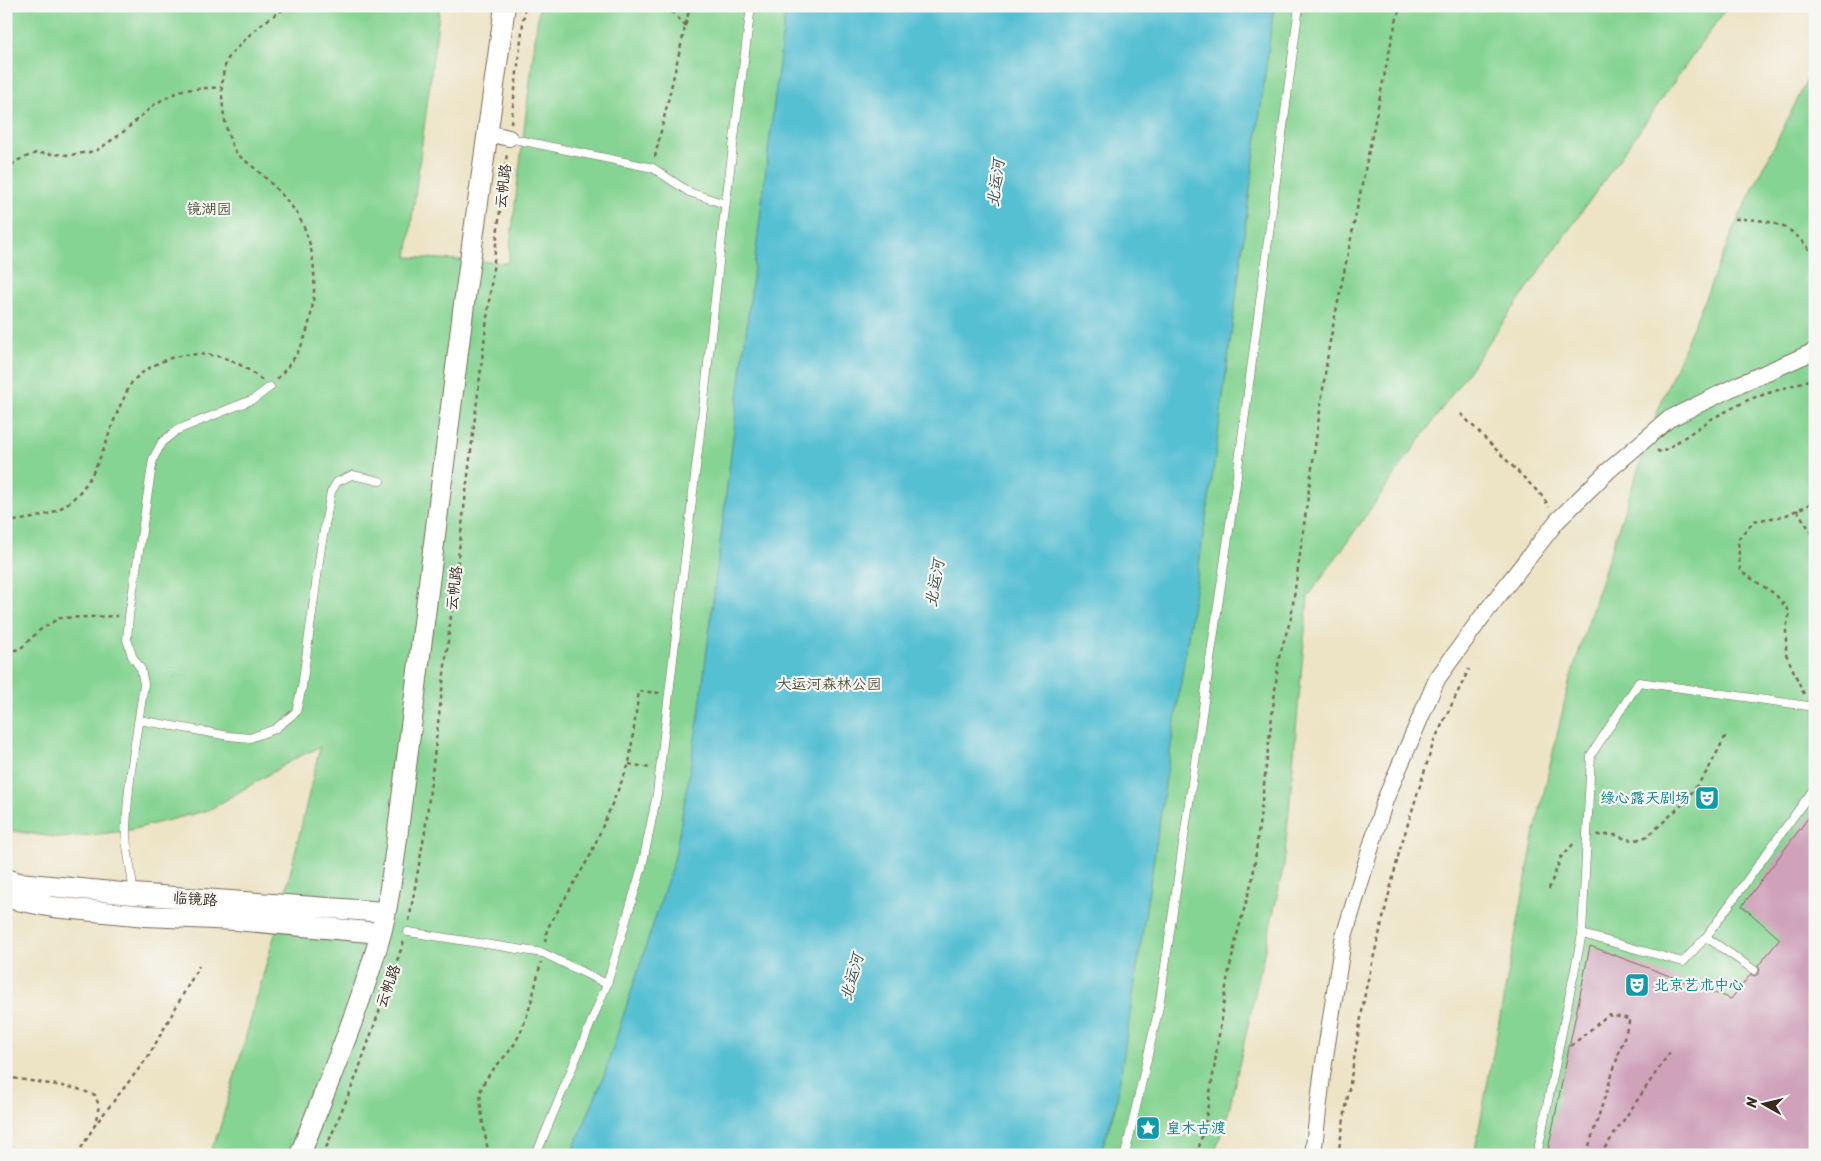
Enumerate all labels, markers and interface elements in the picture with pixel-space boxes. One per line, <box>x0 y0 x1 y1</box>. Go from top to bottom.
water label: 北运河 <box>978 155 1013 209</box>
street label: 云帆路 <box>487 162 519 210</box>
park label: 镜湖园 <box>186 196 232 222</box>
water label: 北运河 <box>916 554 953 609</box>
street label: 云帆路 <box>438 564 470 612</box>
park label: 大运河森林公园 <box>776 671 882 697</box>
place label: 绿心露天剧场 <box>1600 785 1690 811</box>
theatre icon: 绿心露天剧场 <box>1694 785 1720 811</box>
street label: 临镜路 <box>172 884 218 914</box>
water label: 北运河 <box>831 947 873 1004</box>
street label: 云帆路 <box>368 960 408 1012</box>
theatre icon: 北京艺术中心 <box>1624 972 1650 998</box>
place label: 北京艺术中心 <box>1654 972 1744 998</box>
north arrow <box>1738 1078 1788 1128</box>
text: N <box>1738 1095 1765 1110</box>
place icon: 皇木古渡 <box>1135 1115 1161 1141</box>
place label: 皇木古渡 <box>1166 1115 1226 1141</box>

